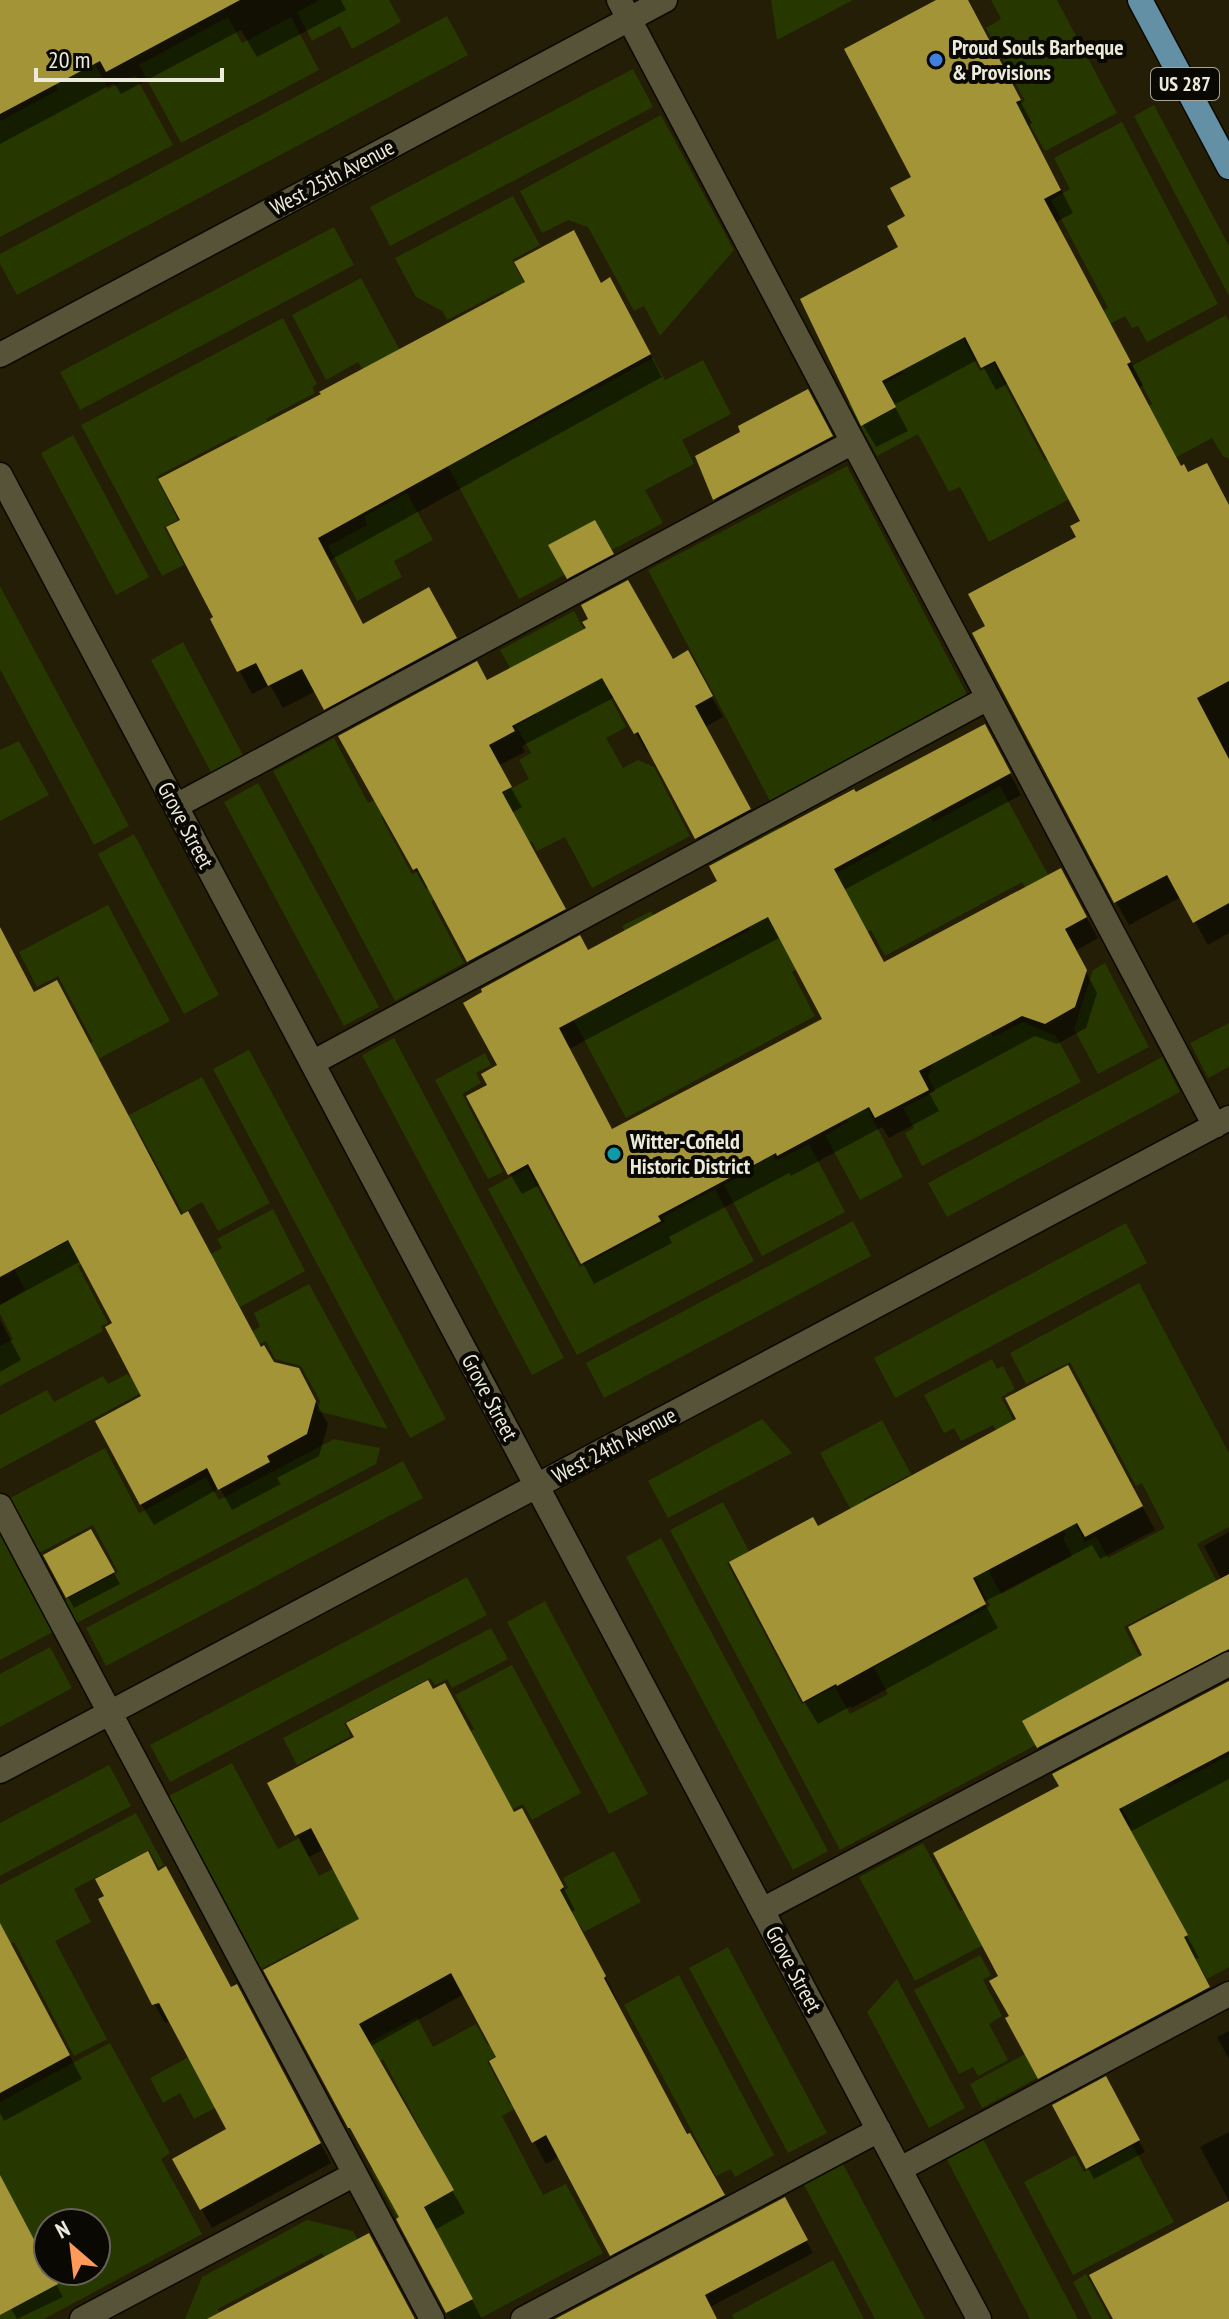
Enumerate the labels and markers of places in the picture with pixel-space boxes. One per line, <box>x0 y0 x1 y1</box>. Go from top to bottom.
place label: Proud Souls Barbeque & Provisions <box>952 33 1124 86</box>
marker: Proud Souls Barbeque & Provisions <box>927 51 945 69</box>
place label: Witter-Cofield Historic District <box>629 1127 751 1180</box>
marker: Witter-Cofield Historic District <box>605 1145 623 1163</box>

